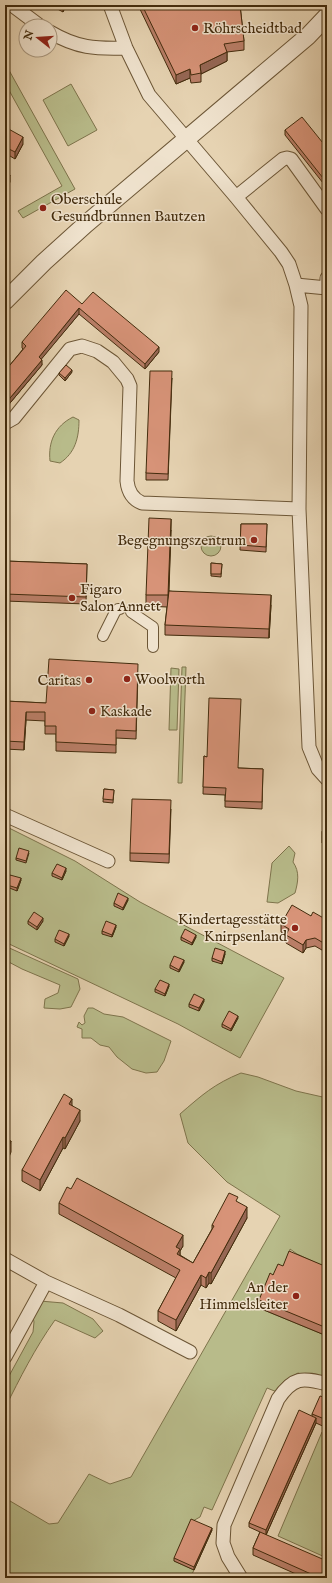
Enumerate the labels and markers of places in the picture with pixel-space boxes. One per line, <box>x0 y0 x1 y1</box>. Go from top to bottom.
place label: Röhrscheidtbad <box>203 19 303 38</box>
marker: Röhrscheidtbad <box>190 23 200 33</box>
place label: Oberschule Gesundbrunnen Bautzen <box>51 190 205 226</box>
marker: Oberschule Gesundbrunnen Bautzen <box>38 203 48 213</box>
place label: Begegnungszentrum <box>117 531 246 550</box>
marker: Begegnungszentrum <box>249 535 259 545</box>
place label: Figaro Salon Annett <box>80 580 161 616</box>
marker: Figaro Salon Annett <box>67 593 77 603</box>
place label: Woolworth <box>135 670 205 689</box>
place label: Caritas <box>37 671 81 690</box>
marker: Woolworth <box>122 674 132 684</box>
marker: Caritas <box>84 675 94 685</box>
place label: Kaskade <box>100 702 152 721</box>
marker: Kaskade <box>87 706 97 716</box>
place label: Kindertagesstätte Knirpsenland <box>178 910 288 946</box>
marker: Kindertagesstätte Knirpsenland <box>290 923 300 933</box>
place label: An der Himmelsleiter <box>199 1278 288 1314</box>
marker: An der Himmelsleiter <box>291 1291 301 1301</box>

